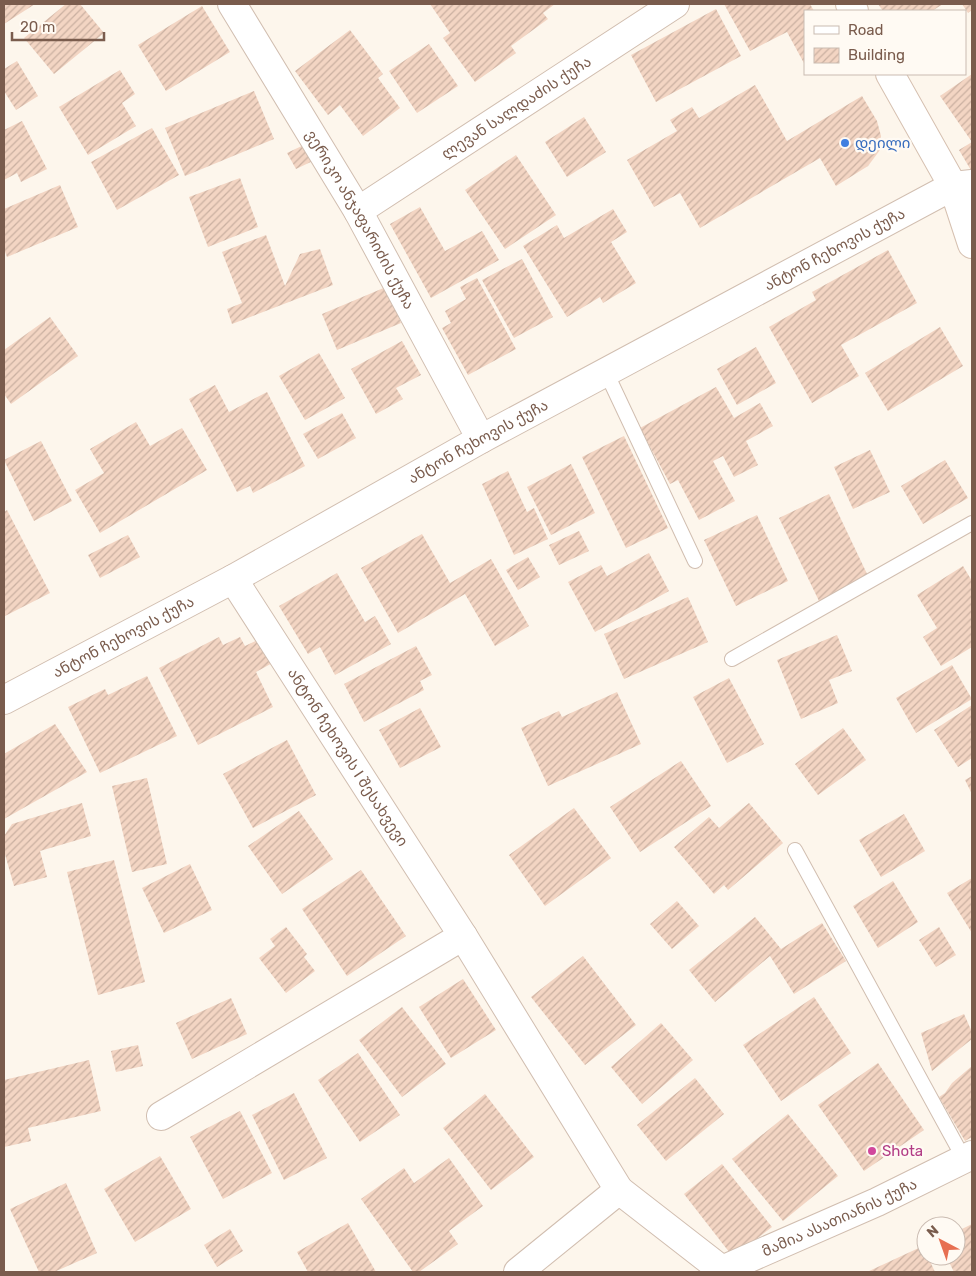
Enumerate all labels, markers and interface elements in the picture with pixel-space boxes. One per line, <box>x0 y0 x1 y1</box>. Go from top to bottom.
scale bar <box>12 10 105 42</box>
legend <box>804 10 966 75</box>
text: 20 m <box>20 18 55 36</box>
text: Road <box>848 21 884 39</box>
text: Building <box>848 46 905 64</box>
street label: ლევან სალდაძის ქუჩა <box>438 52 594 163</box>
street label: ვერიკო ანჯაფარიძის ქუჩა <box>302 127 418 312</box>
place label: დეილი <box>855 134 910 152</box>
marker: დეილი <box>839 137 851 149</box>
street label: ანტონ ჩეხოვის ქუჩა <box>761 204 908 295</box>
street label: ანტონ ჩეხოვის ქუჩა <box>405 396 551 487</box>
street label: ანტონ ჩეხოვის ქუჩა <box>50 592 197 682</box>
street label: ანტონ ჩეხოვის I შესახვევი <box>284 665 412 850</box>
place label: Shota <box>882 1142 923 1160</box>
marker: Shota <box>866 1145 878 1157</box>
street label: მამია ასათიანის ქუჩა <box>759 1175 920 1260</box>
north arrow <box>916 1216 966 1266</box>
text: N <box>923 1222 942 1241</box>

